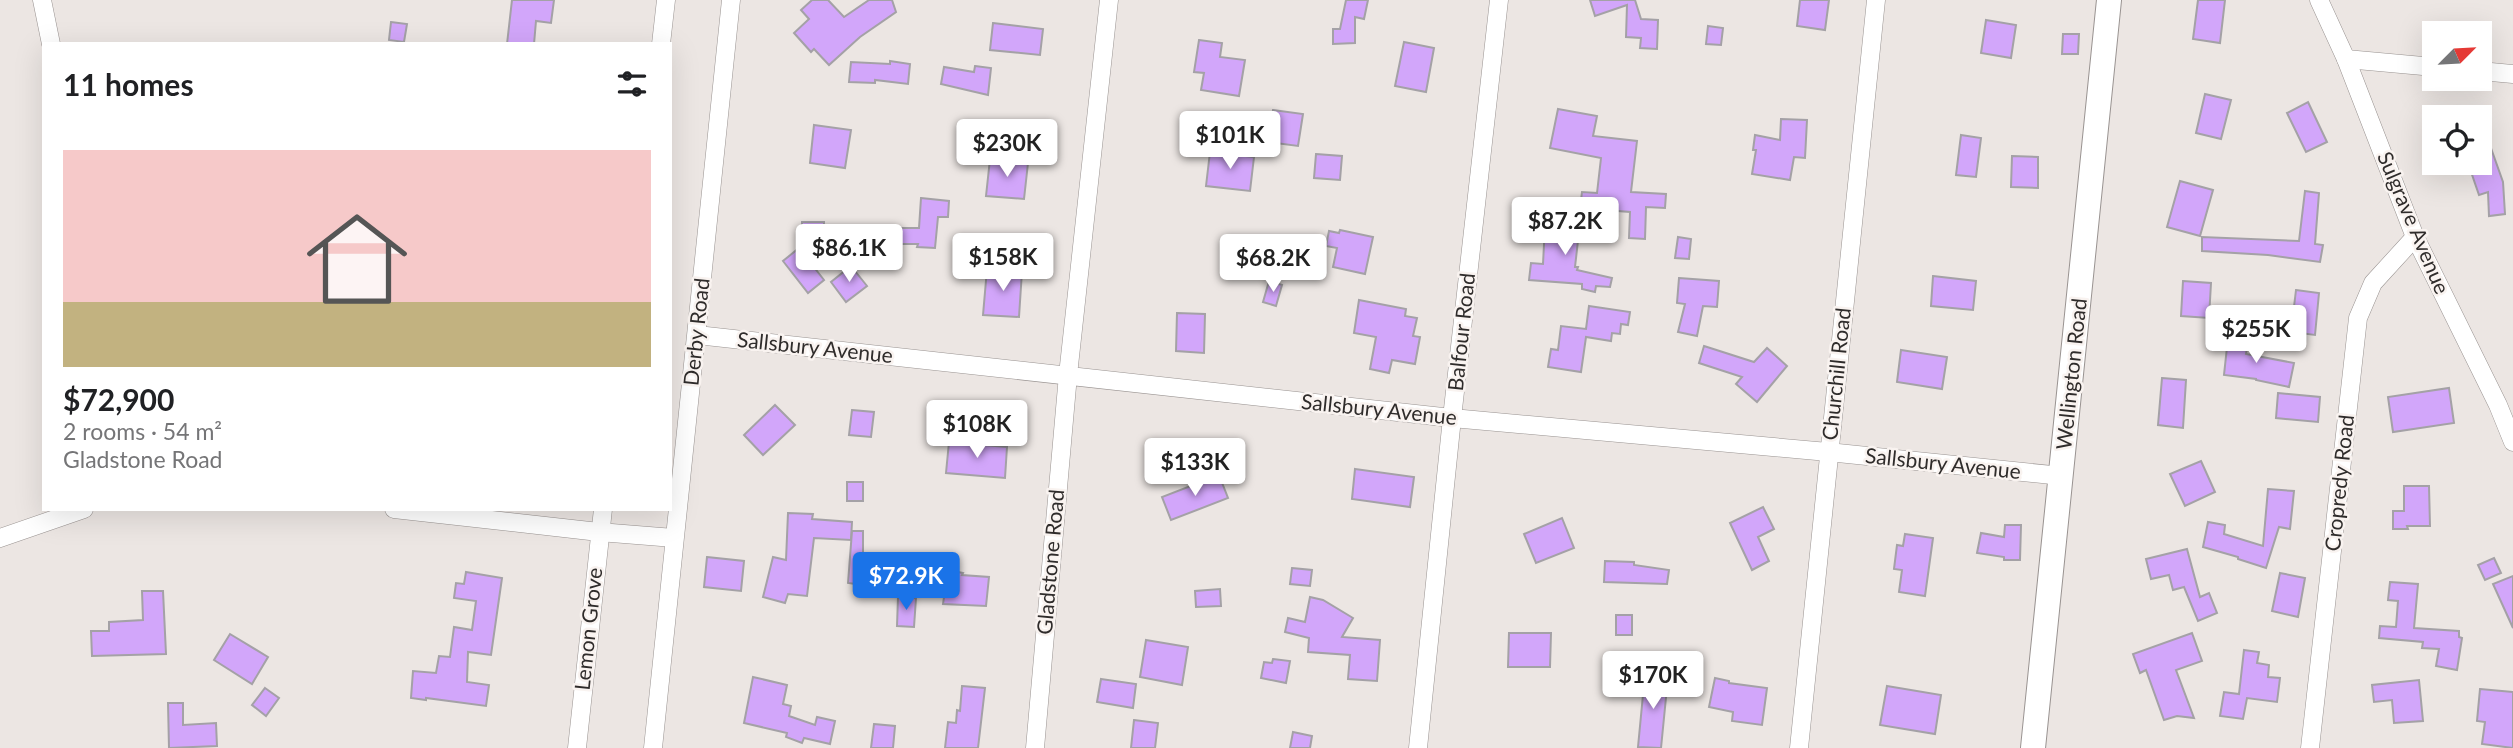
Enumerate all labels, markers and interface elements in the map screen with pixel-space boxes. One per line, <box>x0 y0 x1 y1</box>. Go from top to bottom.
north arrow <box>2422 21 2492 91</box>
map controls <box>2422 21 2492 175</box>
icon: filters <box>613 65 651 103</box>
text: 11 homes <box>63 66 194 102</box>
button: locate <box>2422 105 2492 175</box>
pin: $101K <box>1181 111 1279 171</box>
pin: $230K <box>958 120 1056 179</box>
text: $101K <box>1195 120 1265 148</box>
text: $230K <box>972 128 1042 156</box>
street label: Sulgrave Avenue <box>2373 147 2456 297</box>
icon: home <box>294 196 420 322</box>
pin: $87.2K <box>1508 198 1622 257</box>
text: $87.2K <box>1528 206 1602 234</box>
pin: $86.1K <box>792 224 906 284</box>
text: $86.1K <box>812 233 886 261</box>
pin: $158K <box>954 233 1052 293</box>
pin: $68.2K <box>1216 234 1330 294</box>
text: $158K <box>968 242 1038 270</box>
text: $68.2K <box>1236 243 1310 271</box>
street label: Balfour Road <box>1442 272 1479 392</box>
street label: Derby Road <box>677 277 714 387</box>
street label: Wellington Road <box>2050 297 2091 451</box>
street label: Churchill Road <box>1816 306 1855 441</box>
pin: $255K <box>2207 306 2305 365</box>
text: $255K <box>2221 314 2291 342</box>
street label: Sallsbury Avenue <box>736 326 894 367</box>
text: $72,900 <box>63 381 174 417</box>
street label: Sallsbury Avenue <box>1300 388 1458 429</box>
pin: $108K <box>928 400 1026 460</box>
text: $108K <box>942 409 1012 437</box>
street label: Cropredy Road <box>2319 413 2358 552</box>
text: 2 rooms · 54 m² <box>63 417 222 445</box>
pin: $133K <box>1146 438 1244 498</box>
street label: Sallsbury Avenue <box>1864 442 2022 483</box>
text: Gladstone Road <box>63 445 223 473</box>
text: $133K <box>1160 447 1230 475</box>
street label: Gladstone Road <box>1031 488 1068 636</box>
pin: $72.9K <box>849 552 963 612</box>
text: $72.9K <box>869 561 943 589</box>
street label: Lemon Grove <box>569 566 606 691</box>
pin: $170K <box>1604 652 1702 711</box>
text: $170K <box>1618 660 1688 688</box>

